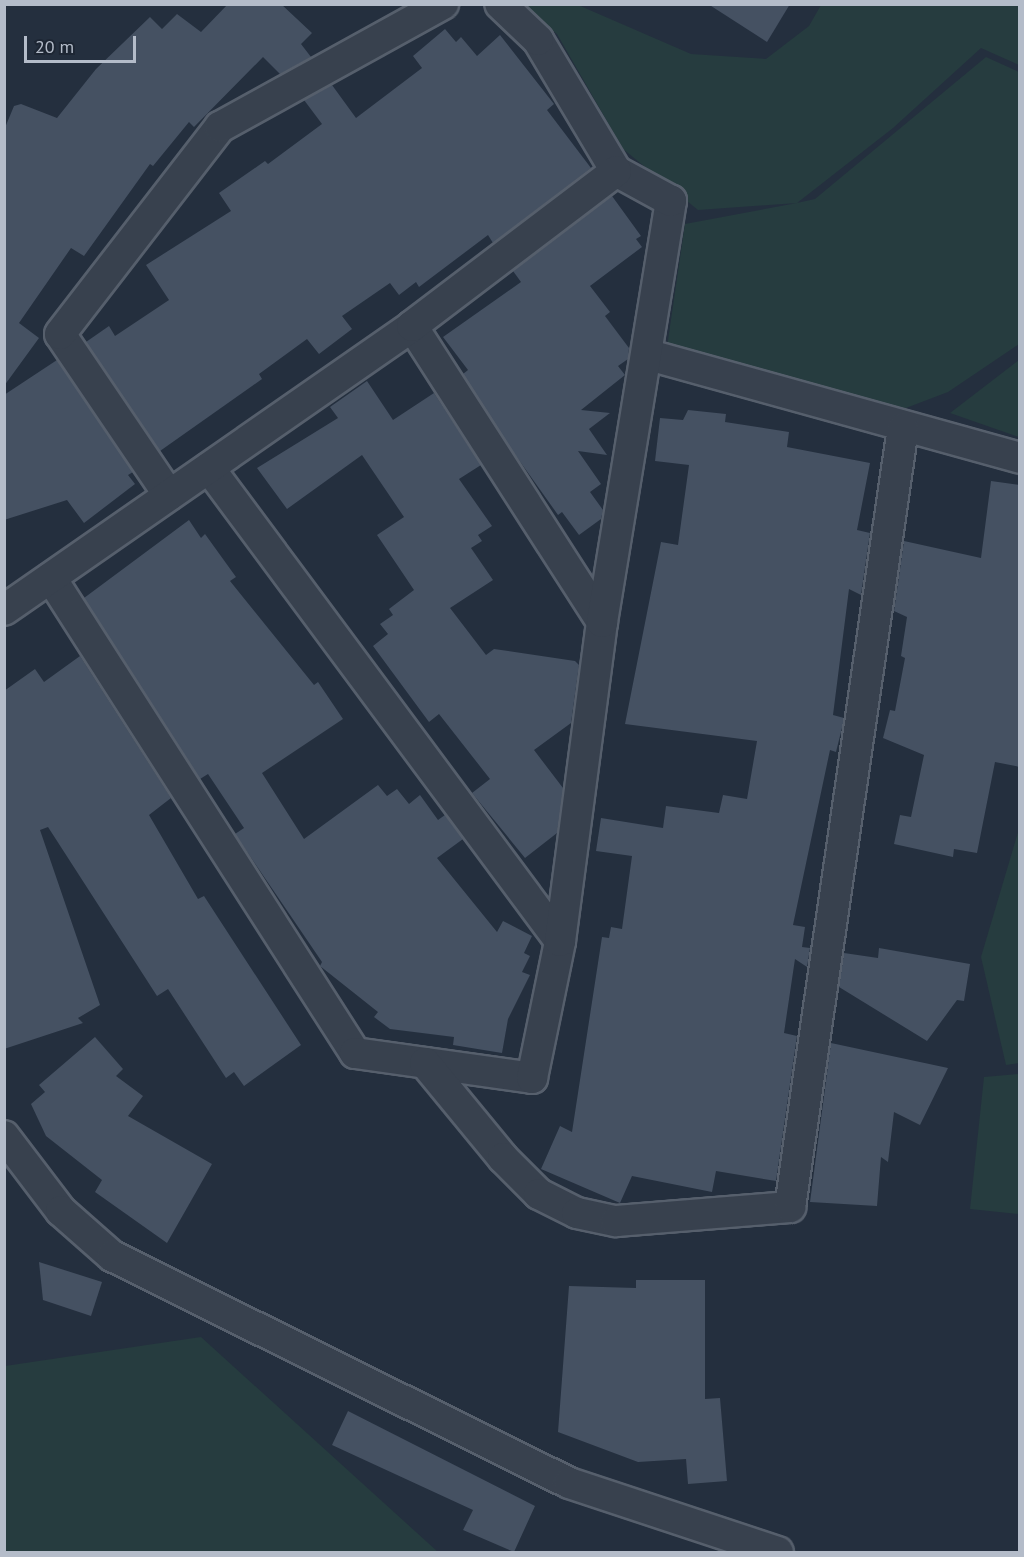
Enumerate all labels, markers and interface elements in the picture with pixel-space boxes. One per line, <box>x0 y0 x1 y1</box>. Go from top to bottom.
scale bar <box>27 24 140 62</box>
text: 20 m <box>35 35 74 58</box>

